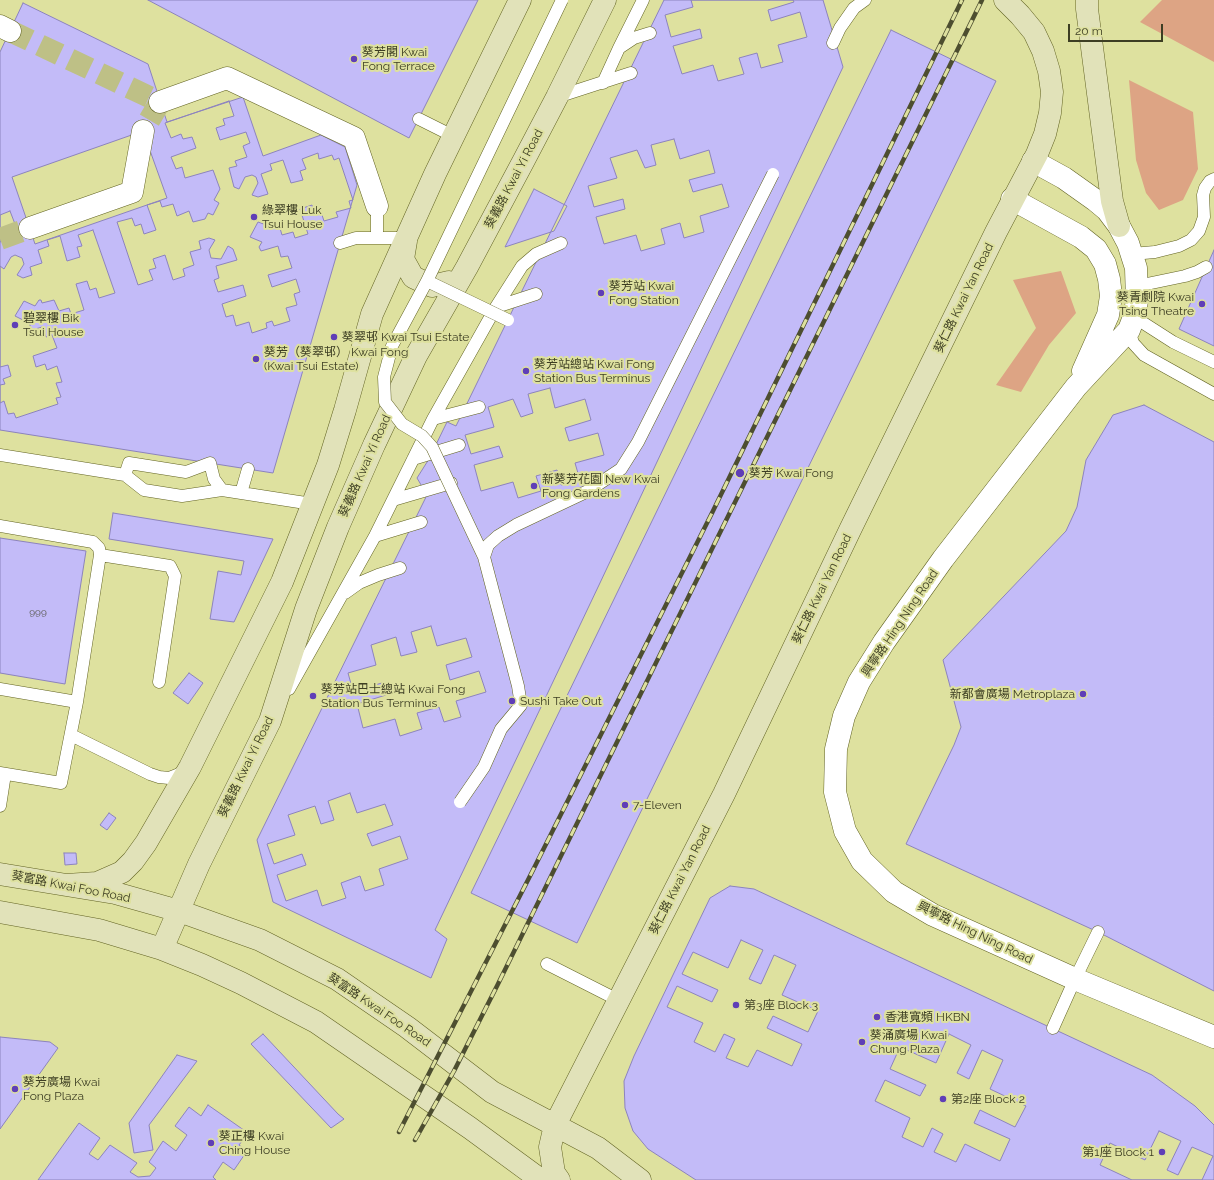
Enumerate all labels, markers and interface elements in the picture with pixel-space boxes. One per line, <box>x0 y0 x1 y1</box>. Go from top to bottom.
scale bar <box>1070 16 1165 42</box>
text: 20 m <box>1075 24 1103 38</box>
place label: 葵芳閣 Kwai Fong Terrace <box>362 45 435 73</box>
marker: 葵芳閣 Kwai Fong Terrace <box>349 54 359 64</box>
street label: 葵義路 Kwai Yi Road <box>482 127 546 231</box>
place label: 綠翠樓 Luk Tsui House <box>262 203 323 231</box>
marker: 綠翠樓 Luk Tsui House <box>249 212 259 222</box>
street label: 葵仁路 Kwai Yan Road <box>931 241 997 355</box>
place label: 葵芳站 Kwai Fong Station <box>609 279 679 307</box>
marker: 葵芳站 Kwai Fong Station <box>596 288 606 298</box>
place label: 葵青劇院 Kwai Tsing Theatre <box>1117 290 1194 318</box>
marker: 葵青劇院 Kwai Tsing Theatre <box>1197 299 1207 309</box>
place label: 碧翠樓 Bik Tsui House <box>23 311 84 339</box>
marker: 碧翠樓 Bik Tsui House <box>10 320 20 330</box>
place label: 葵翠邨 Kwai Tsui Estate <box>342 330 469 344</box>
marker: 葵翠邨 Kwai Tsui Estate <box>329 332 339 342</box>
place label: 葵芳（葵翠邨） Kwai Fong (Kwai Tsui Estate) <box>264 345 408 373</box>
marker: 葵芳（葵翠邨） Kwai Fong (Kwai Tsui Estate) <box>251 354 261 364</box>
place label: 葵芳站總站 Kwai Fong Station Bus Terminus <box>534 357 654 385</box>
marker: 葵芳站總站 Kwai Fong Station Bus Terminus <box>521 366 531 376</box>
street label: 葵義路 Kwai Yi Road <box>336 413 394 519</box>
place label: 葵芳 Kwai Fong <box>749 466 833 480</box>
marker: 葵芳 Kwai Fong <box>734 467 746 479</box>
place label: 新葵芳花園 New Kwai Fong Gardens <box>542 472 660 500</box>
marker: 新葵芳花園 New Kwai Fong Gardens <box>529 481 539 491</box>
street label: 葵仁路 Kwai Yan Road <box>789 532 855 646</box>
street label: 興寧路 Hing Ning Road <box>859 567 941 679</box>
house number: 999 <box>29 606 47 618</box>
place label: 葵芳站巴士總站 Kwai Fong Station Bus Terminus <box>321 682 465 710</box>
place label: 新都會廣場 Metroplaza <box>950 687 1075 701</box>
marker: 新都會廣場 Metroplaza <box>1078 689 1088 699</box>
marker: 葵芳站巴士總站 Kwai Fong Station Bus Terminus <box>308 691 318 701</box>
place label: Sushi Take Out <box>520 694 602 708</box>
marker: Sushi Take Out <box>507 696 517 706</box>
street label: 葵義路 Kwai Yi Road <box>215 714 277 820</box>
place label: 7-Eleven <box>633 798 682 812</box>
marker: 7-Eleven <box>620 800 630 810</box>
street label: 葵仁路 Kwai Yan Road <box>646 823 714 937</box>
street label: 葵富路 Kwai Foo Road <box>10 868 132 906</box>
street label: 興寧路 Hing Ning Road <box>915 899 1035 967</box>
street label: 葵富路 Kwai Foo Road <box>325 970 433 1050</box>
place label: 第3座 Block 3 <box>744 998 818 1012</box>
marker: 第3座 Block 3 <box>731 1000 741 1010</box>
place label: 香港寬頻 HKBN <box>885 1010 970 1024</box>
marker: 香港寬頻 HKBN <box>872 1012 882 1022</box>
place label: 葵涌廣場 Kwai Chung Plaza <box>870 1028 947 1056</box>
marker: 葵涌廣場 Kwai Chung Plaza <box>857 1037 867 1047</box>
place label: 葵芳廣場 Kwai Fong Plaza <box>23 1075 100 1103</box>
marker: 葵芳廣場 Kwai Fong Plaza <box>10 1084 20 1094</box>
place label: 第2座 Block 2 <box>951 1092 1025 1106</box>
marker: 第2座 Block 2 <box>938 1094 948 1104</box>
place label: 葵正樓 Kwai Ching House <box>219 1129 290 1157</box>
marker: 葵正樓 Kwai Ching House <box>206 1138 216 1148</box>
place label: 第1座 Block 1 <box>1082 1145 1154 1159</box>
marker: 第1座 Block 1 <box>1157 1147 1167 1157</box>

